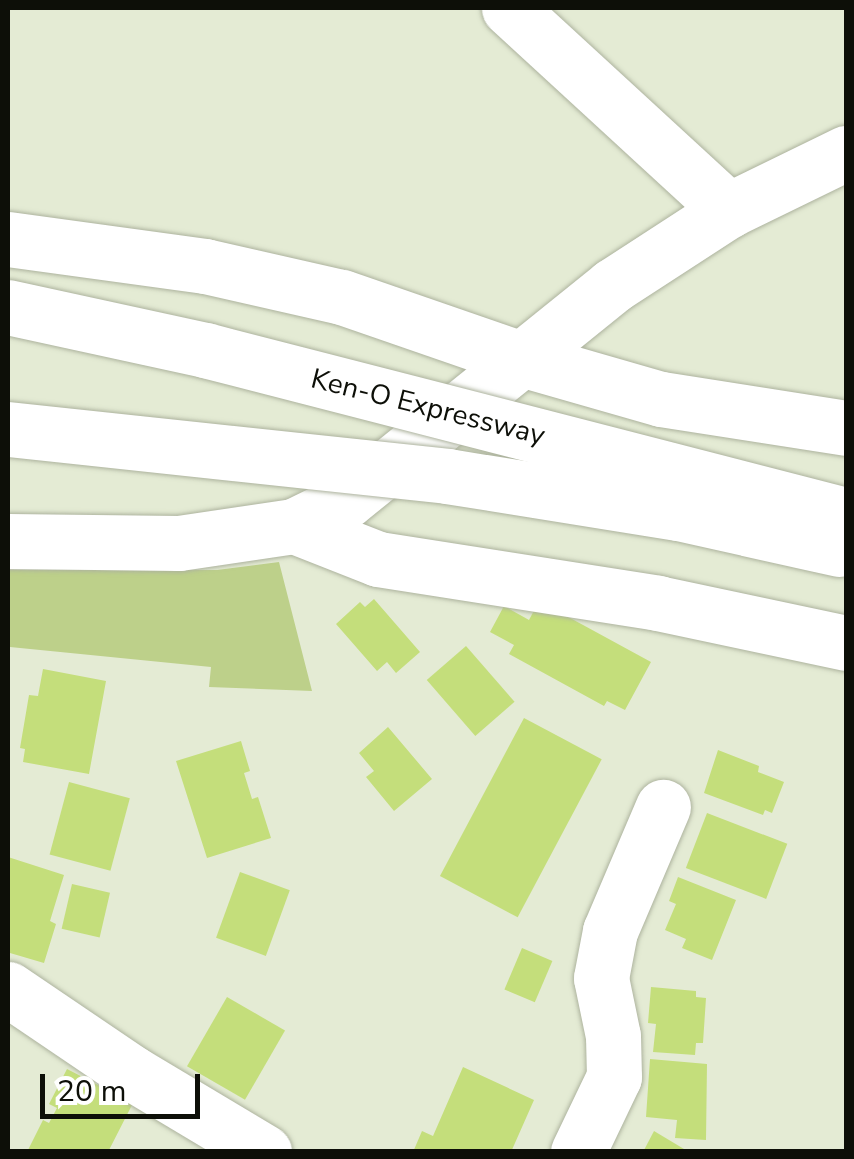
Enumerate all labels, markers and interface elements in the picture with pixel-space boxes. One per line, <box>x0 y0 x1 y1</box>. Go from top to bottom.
street label: Ken-O Expressway <box>308 362 548 452</box>
scale bar <box>45 1054 205 1116</box>
text: 20 m <box>57 1071 126 1112</box>

